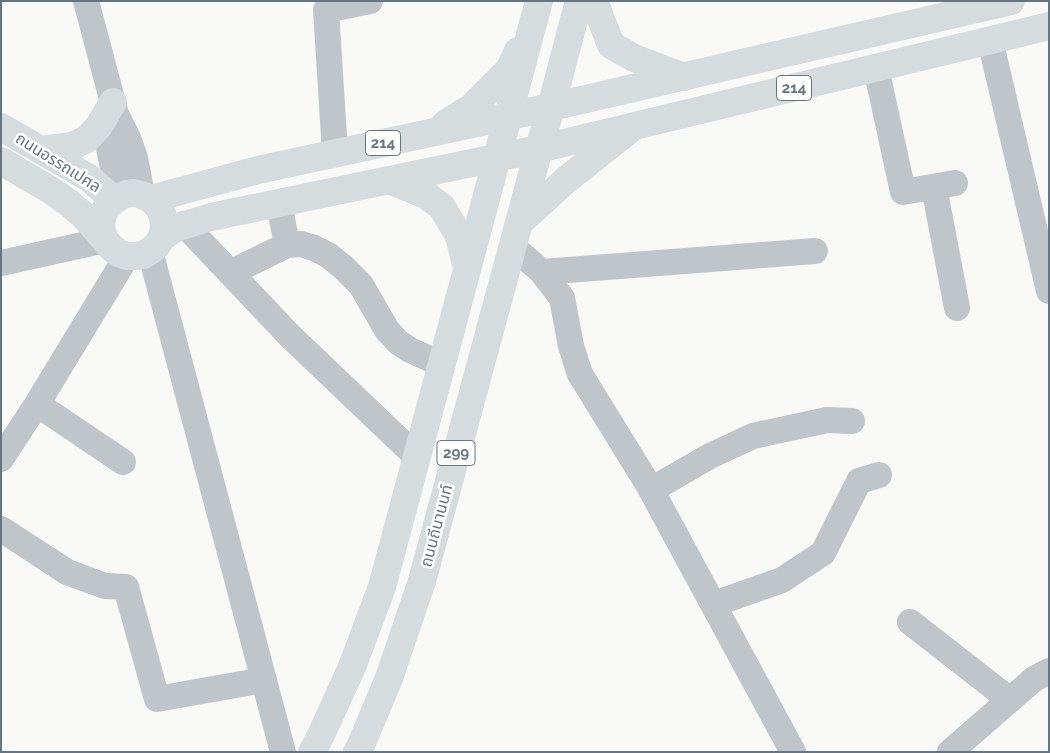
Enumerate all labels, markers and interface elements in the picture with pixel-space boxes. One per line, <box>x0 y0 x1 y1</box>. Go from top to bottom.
road number: 214 <box>776 76 812 100</box>
street label: ถนนอรรถเปศล <box>12 129 104 197</box>
road number: 214 <box>366 130 400 156</box>
road number: 299 <box>437 440 475 466</box>
street label: ถนนถีนานนท์ <box>417 483 457 569</box>

